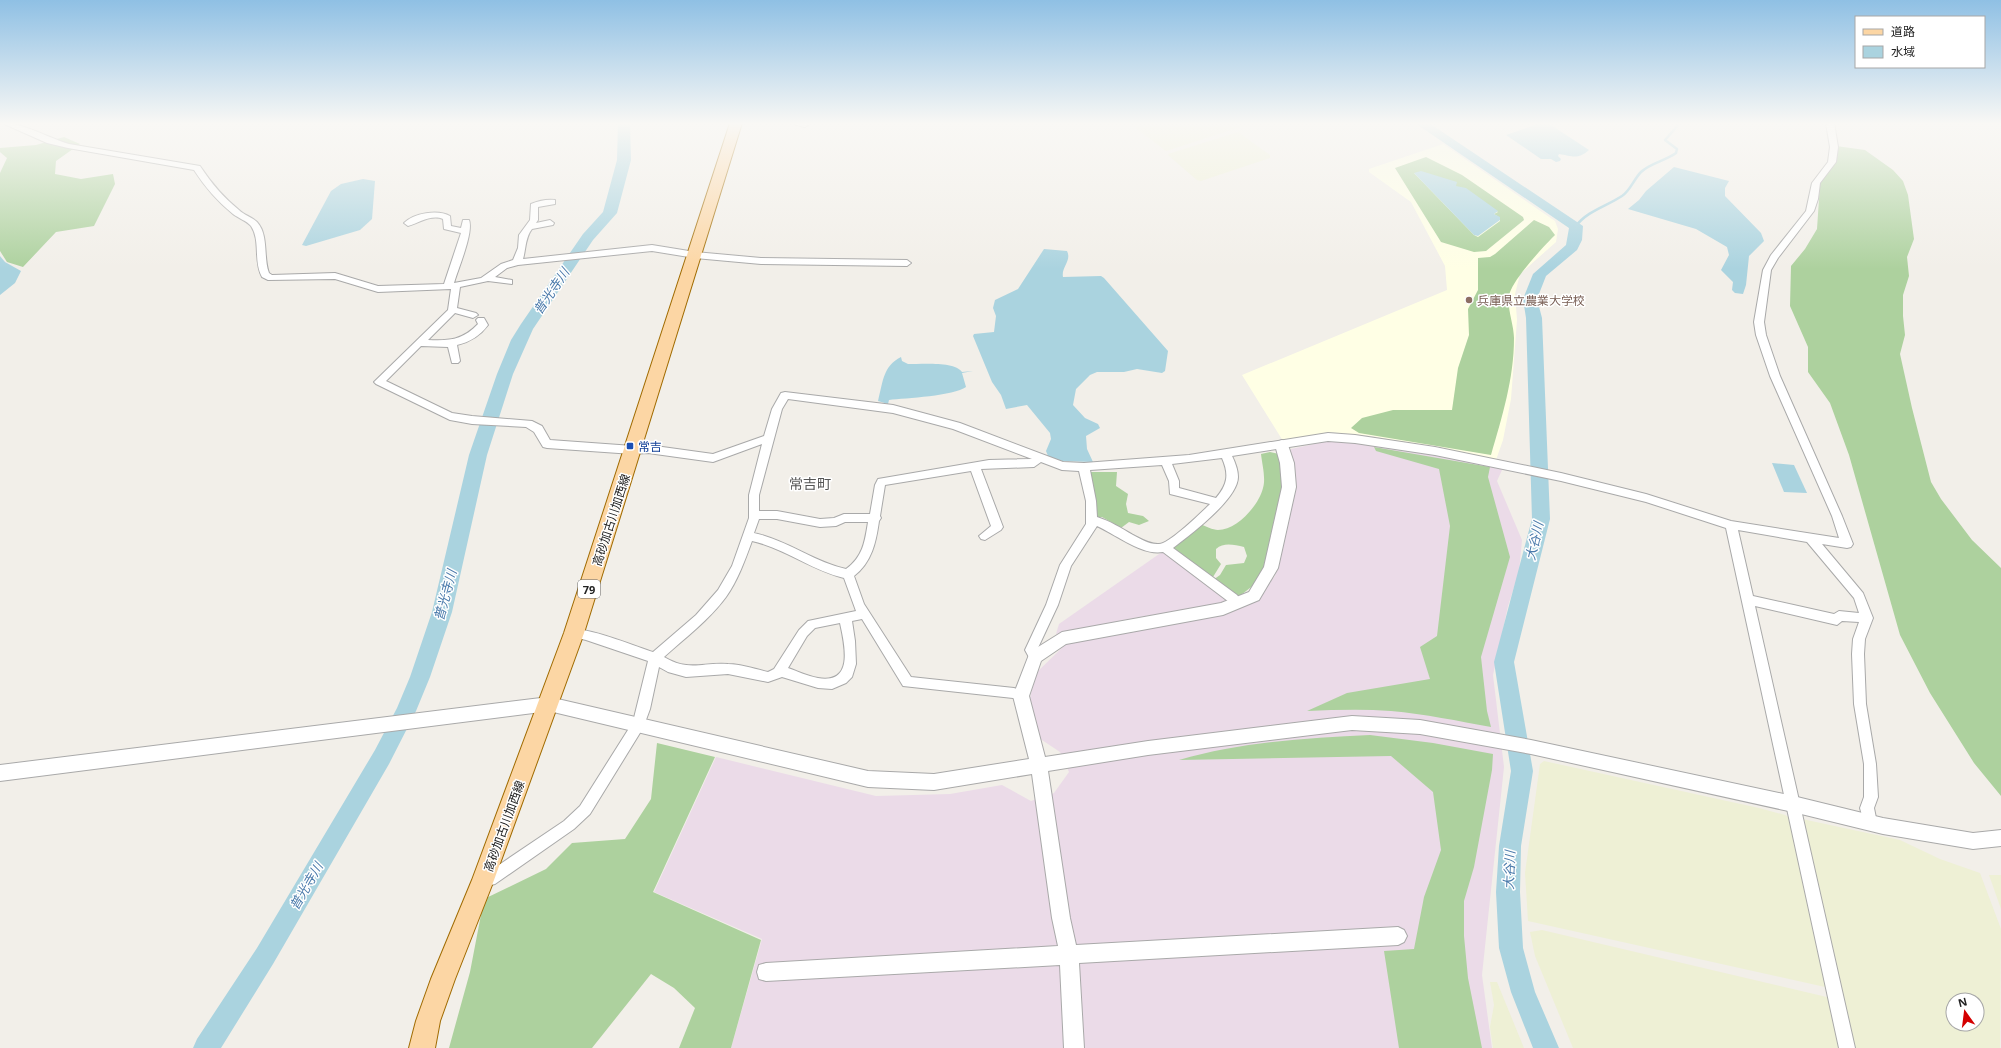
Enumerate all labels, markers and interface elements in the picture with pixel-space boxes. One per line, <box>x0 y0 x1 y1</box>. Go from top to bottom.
legend <box>1855 16 1985 68</box>
text: 道路 <box>1891 23 1915 40</box>
text: 水域 <box>1891 43 1915 60</box>
water label: 普光寺川 <box>529 263 574 318</box>
place label: 兵庫県立農業大学校 <box>1477 292 1585 309</box>
marker: 兵庫県立農業大学校 <box>1464 295 1474 305</box>
place label: 常吉 <box>638 438 662 455</box>
marker: 常吉 <box>625 441 635 451</box>
street label: 高砂加古川加西線 <box>588 472 634 568</box>
district label: 常吉町 <box>789 474 831 493</box>
water label: 大谷川 <box>1521 518 1548 562</box>
water label: 普光寺川 <box>430 566 461 622</box>
road number: 79 <box>578 580 600 598</box>
street label: 高砂加古川加西線 <box>480 778 528 874</box>
water label: 大谷川 <box>1499 848 1519 890</box>
water label: 普光寺川 <box>285 857 328 913</box>
north arrow <box>1945 992 1985 1032</box>
text: N <box>1956 993 1969 1010</box>

